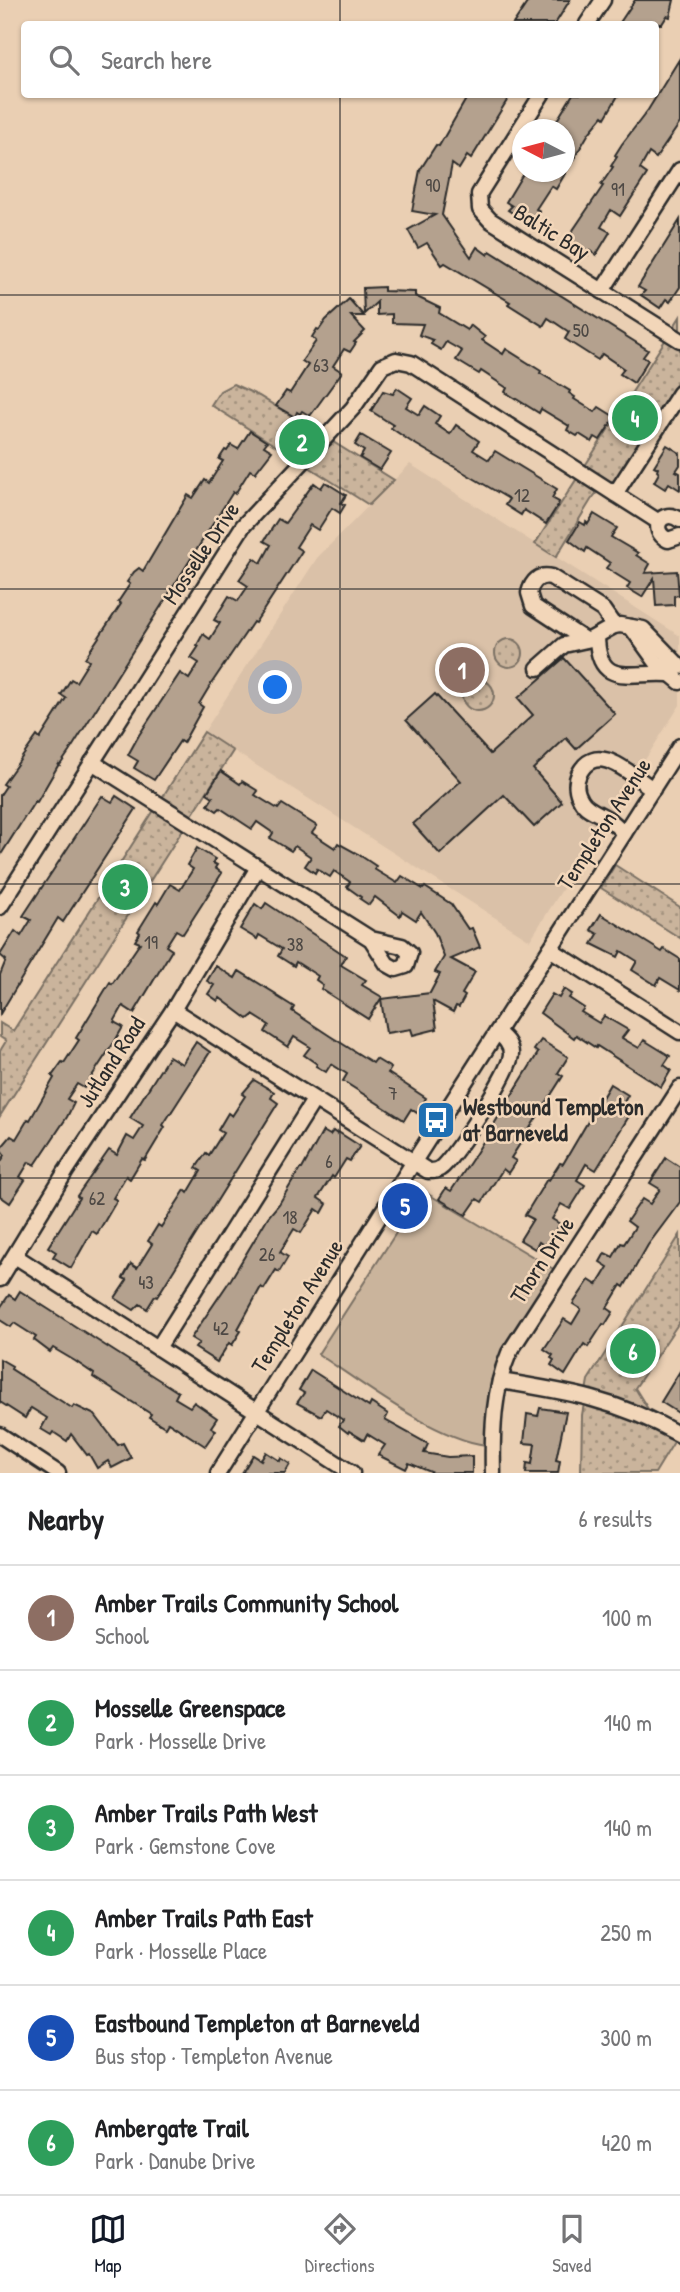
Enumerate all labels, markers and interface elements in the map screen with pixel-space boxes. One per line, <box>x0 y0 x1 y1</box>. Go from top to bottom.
search box <box>21 21 659 98</box>
icon: search <box>45 41 83 79</box>
text: Search here <box>101 42 212 77</box>
north arrow <box>512 119 575 182</box>
house number: 90 <box>425 172 441 198</box>
house number: 91 <box>611 176 625 202</box>
street label: Baltic Bay <box>508 196 597 267</box>
house number: 50 <box>573 317 589 343</box>
house number: 63 <box>313 352 329 378</box>
pin: 4 <box>612 392 658 444</box>
pin: 2 <box>279 416 325 468</box>
house number: 12 <box>514 482 530 508</box>
street label: Mosselle Drive <box>155 495 246 610</box>
pin: 1 <box>439 644 485 696</box>
your location <box>258 670 292 704</box>
street label: Templeton Avenue <box>549 752 658 896</box>
pin: 3 <box>102 861 148 913</box>
house number: 19 <box>144 929 158 955</box>
house number: 38 <box>287 931 303 957</box>
street label: Jutland Road <box>70 1010 152 1113</box>
house number: 7 <box>388 1080 398 1106</box>
place label: Westbound Templeton at Barneveld <box>463 1091 644 1148</box>
bus stop icon: Westbound Templeton at Barneveld <box>415 1099 457 1141</box>
house number: 6 <box>325 1148 333 1174</box>
pin: 5 <box>382 1180 428 1232</box>
house number: 62 <box>89 1185 105 1211</box>
house number: 18 <box>282 1204 298 1230</box>
street label: Thorn Drive <box>502 1210 581 1309</box>
street label: Templeton Avenue <box>243 1233 350 1378</box>
house number: 26 <box>259 1241 275 1267</box>
house number: 43 <box>138 1269 154 1295</box>
house number: 42 <box>213 1315 229 1341</box>
pin: 6 <box>610 1325 656 1377</box>
text: Nearby <box>28 1499 104 1539</box>
text: 6 results <box>579 1503 652 1534</box>
text: Amber Trails Community School <box>95 1585 398 1620</box>
text: 1 <box>47 1602 55 1633</box>
text: 100 m <box>602 1602 652 1633</box>
text: School <box>95 1620 149 1651</box>
text: Mosselle Greenspace <box>95 1690 286 1725</box>
text: 2 <box>46 1707 56 1738</box>
text: 140 m <box>604 1707 652 1738</box>
text: Park · Mosselle Drive <box>95 1725 266 1756</box>
text: Amber Trails Path West <box>95 1795 317 1830</box>
text: 3 <box>46 1812 56 1843</box>
text: 140 m <box>604 1812 652 1843</box>
text: Park · Gemstone Cove <box>95 1830 276 1861</box>
text: Amber Trails Path East <box>95 1900 313 1935</box>
text: 4 <box>47 1917 55 1948</box>
text: 250 m <box>600 1917 652 1948</box>
text: Park · Mosselle Place <box>95 1935 267 1966</box>
text: Eastbound Templeton at Barneveld <box>95 2005 419 2040</box>
text: 5 <box>46 2022 56 2053</box>
text: 300 m <box>600 2022 652 2053</box>
text: Bus stop · Templeton Avenue <box>95 2040 333 2071</box>
text: Ambergate Trail <box>95 2110 249 2145</box>
text: 6 <box>46 2127 56 2158</box>
text: 420 m <box>601 2127 652 2158</box>
text: Park · Danube Drive <box>95 2145 255 2176</box>
tab: Map <box>89 2210 127 2278</box>
tab: Directions <box>305 2210 375 2278</box>
tab: Saved <box>552 2210 591 2278</box>

